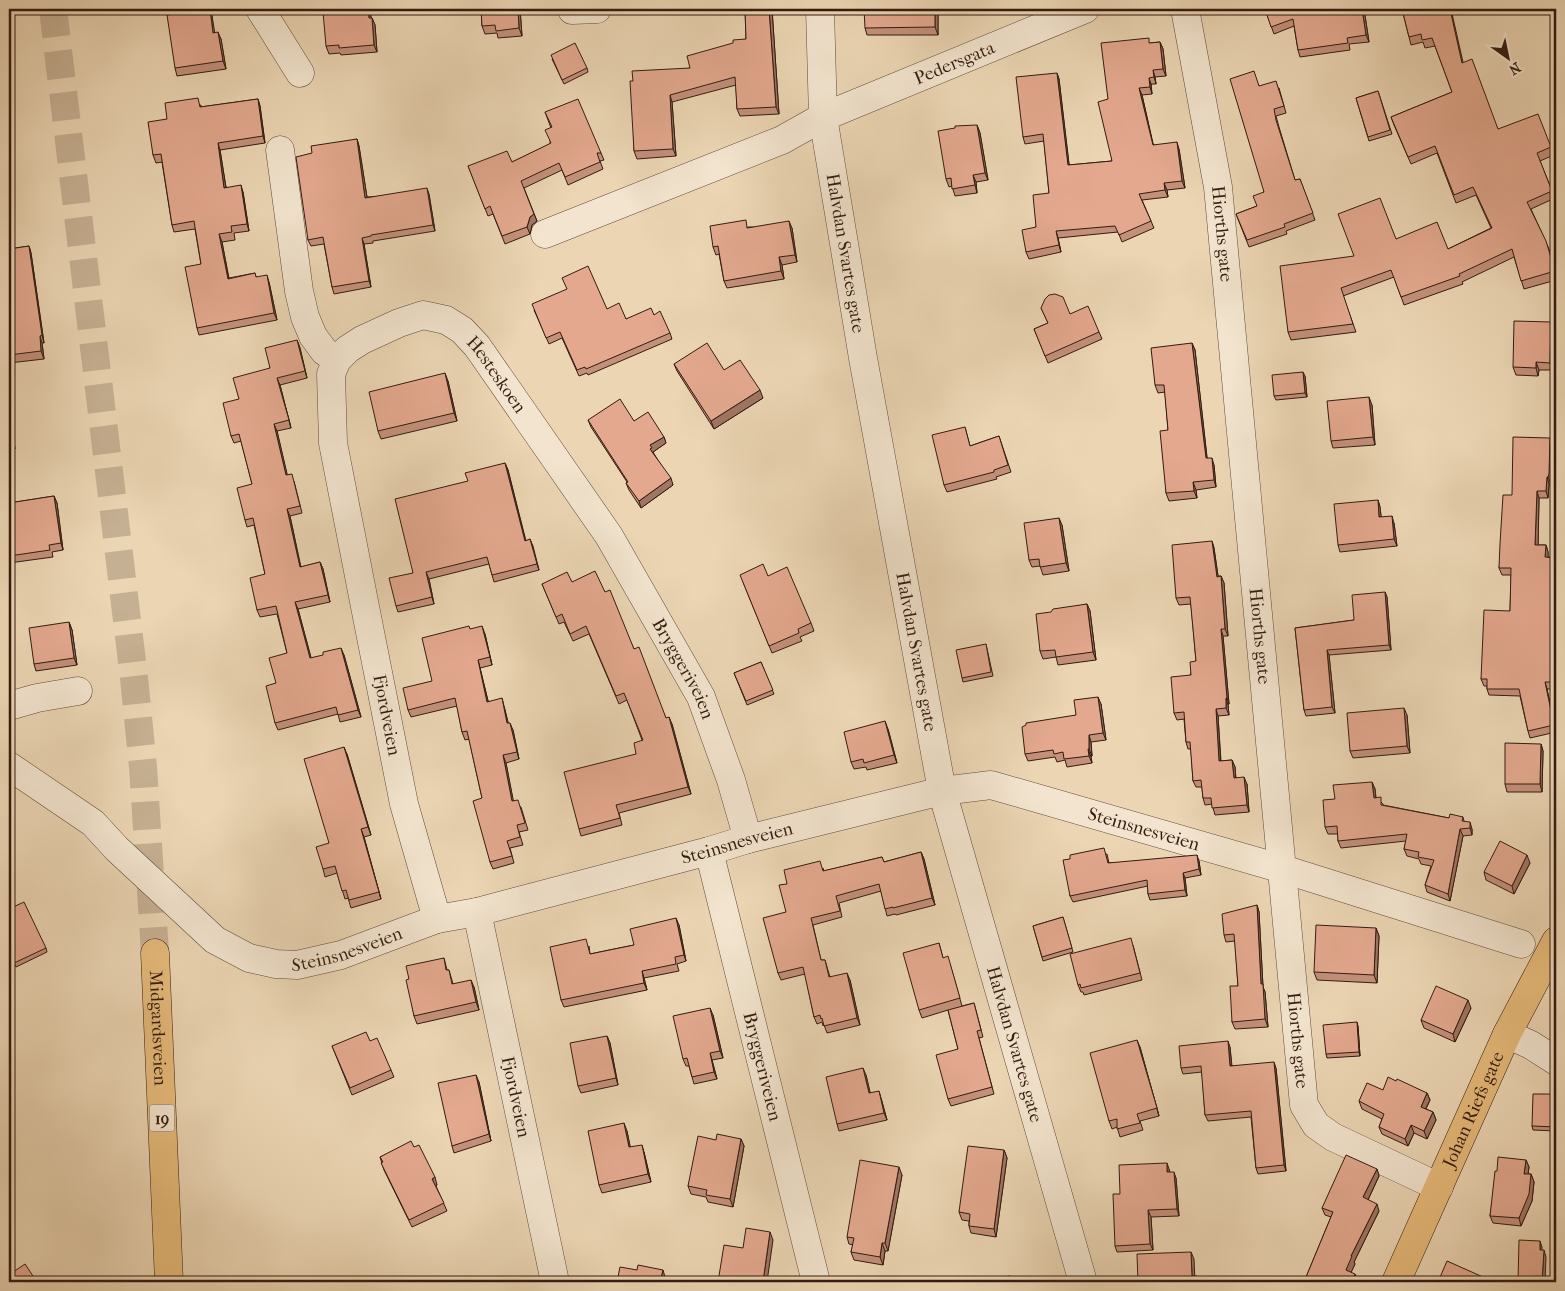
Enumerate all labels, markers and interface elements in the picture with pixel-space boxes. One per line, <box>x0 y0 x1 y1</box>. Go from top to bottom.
north arrow <box>1482 32 1532 82</box>
street label: Pedersgata <box>911 37 998 89</box>
text: N <box>1505 58 1524 79</box>
street label: Halvdan Svartes gate <box>822 172 869 335</box>
street label: Hiorths gate <box>1207 185 1237 283</box>
street label: Hesteskoen <box>462 332 531 418</box>
street label: Halvdan Svartes gate <box>891 571 941 733</box>
street label: Hiorths gate <box>1245 587 1275 685</box>
street label: Bryggeriveien <box>647 615 718 723</box>
street label: Fjordveien <box>368 673 405 758</box>
street label: Steinsnesveien <box>1085 803 1202 856</box>
street label: Steinsnesveien <box>679 818 796 869</box>
street label: Steinsnesveien <box>291 923 406 976</box>
street label: Halvdan Svartes gate <box>982 964 1047 1125</box>
street label: Midgardsveien <box>145 970 171 1087</box>
street label: Hiorths gate <box>1282 991 1312 1089</box>
street label: Bryggeriveien <box>738 1010 786 1124</box>
street label: Johan Riefs gate <box>1438 1048 1509 1173</box>
street label: Fjordveien <box>497 1055 534 1140</box>
road number: 19 <box>150 1104 174 1132</box>

